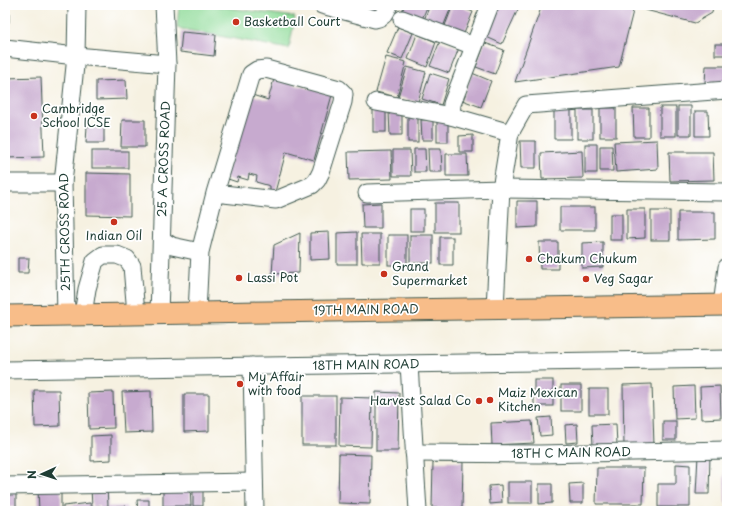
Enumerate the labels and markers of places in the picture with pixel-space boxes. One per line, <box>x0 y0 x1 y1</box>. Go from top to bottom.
place label: Basketball Court <box>244 12 340 30</box>
marker: Basketball Court <box>231 17 241 27</box>
place label: Cambridge School ICSE <box>42 99 111 131</box>
marker: Cambridge School ICSE <box>29 111 39 121</box>
marker: Indian Oil <box>109 217 119 227</box>
place label: Indian Oil <box>86 226 142 244</box>
place label: Chakum Chukum <box>537 249 637 267</box>
marker: Chakum Chukum <box>524 254 534 264</box>
place label: Grand Supermarket <box>392 257 467 289</box>
place label: Lassi Pot <box>247 268 298 286</box>
marker: Grand Supermarket <box>379 269 389 279</box>
place label: Veg Sagar <box>594 269 653 287</box>
marker: Lassi Pot <box>234 273 244 283</box>
marker: Veg Sagar <box>581 274 591 284</box>
place label: My Affair with food <box>248 367 305 399</box>
marker: My Affair with food <box>235 379 245 389</box>
place label: Maiz Mexican Kitchen <box>498 383 578 415</box>
place label: Harvest Salad Co <box>370 391 471 409</box>
marker: Maiz Mexican Kitchen <box>485 395 495 405</box>
marker: Harvest Salad Co <box>474 396 484 406</box>

